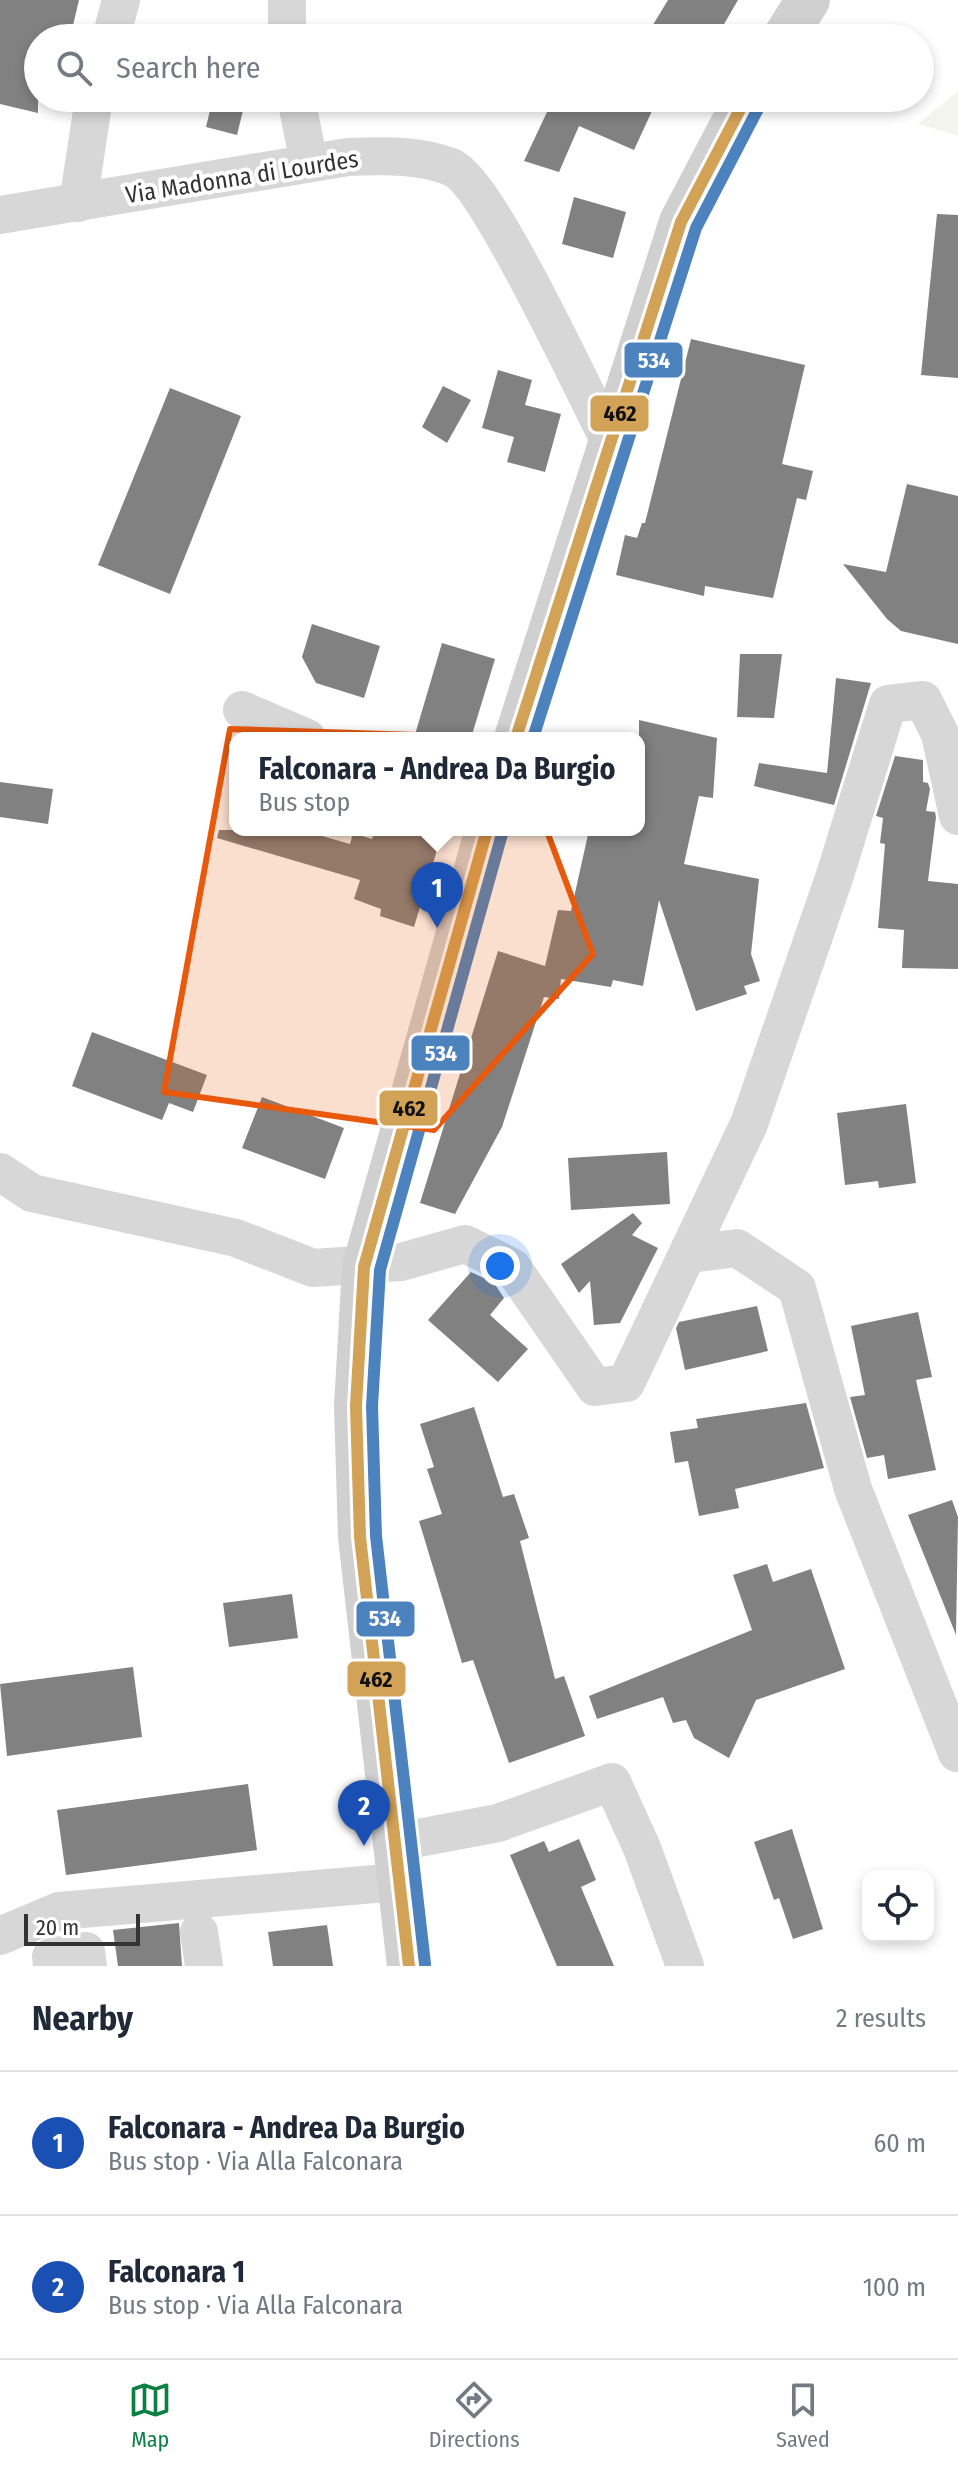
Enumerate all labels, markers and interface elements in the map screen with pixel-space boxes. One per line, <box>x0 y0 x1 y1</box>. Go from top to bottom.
search box <box>24 24 934 112</box>
icon: search <box>52 46 96 90</box>
text: Search here <box>116 50 261 86</box>
street label: Via Madonna di Lourdes <box>124 145 360 209</box>
line badge: 534 <box>623 341 684 379</box>
text: 534 <box>638 347 670 374</box>
line badge: 462 <box>589 394 650 433</box>
text: 462 <box>604 400 636 427</box>
popup <box>229 732 645 836</box>
text: Falconara - Andrea Da Burgio <box>259 751 616 787</box>
text: Bus stop <box>259 787 350 818</box>
pin: 1 <box>411 862 463 928</box>
line badge: 534 <box>410 1034 471 1072</box>
text: 534 <box>425 1040 457 1067</box>
line badge: 462 <box>378 1089 439 1127</box>
text: 462 <box>393 1095 425 1122</box>
your location <box>480 1246 520 1286</box>
line badge: 534 <box>355 1600 416 1638</box>
text: 534 <box>369 1605 401 1632</box>
line badge: 462 <box>346 1660 407 1698</box>
text: 462 <box>360 1666 392 1693</box>
pin: 2 <box>338 1780 390 1846</box>
map controls <box>862 1870 934 1942</box>
button: locate <box>862 1870 934 1942</box>
scale bar <box>24 1910 140 1946</box>
text: 20 m <box>36 1914 79 1941</box>
text: Nearby <box>32 1998 133 2039</box>
text: 2 results <box>836 2003 926 2034</box>
text: Falconara - Andrea Da Burgio <box>108 2110 465 2146</box>
text: 1 <box>53 2128 64 2159</box>
text: 60 m <box>873 2128 926 2159</box>
text: Bus stop · Via Alla Falconara <box>108 2146 403 2177</box>
text: Falconara 1 <box>108 2254 245 2290</box>
text: 2 <box>52 2272 64 2303</box>
text: 100 m <box>863 2272 926 2303</box>
text: Bus stop · Via Alla Falconara <box>108 2290 403 2321</box>
tab: Map <box>128 2378 172 2453</box>
tab: Directions <box>429 2378 520 2453</box>
tab: Saved <box>776 2378 830 2453</box>

